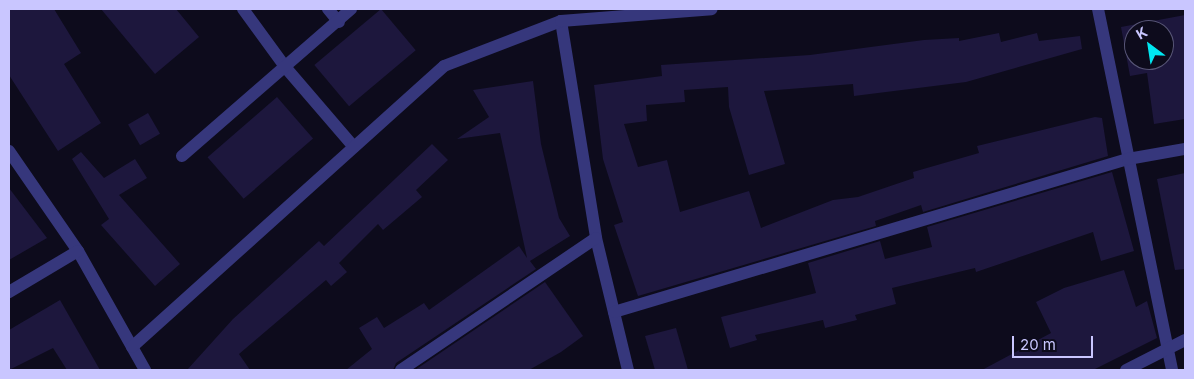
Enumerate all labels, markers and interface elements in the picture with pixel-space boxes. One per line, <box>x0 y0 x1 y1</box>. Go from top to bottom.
north arrow <box>1124 20 1174 70</box>
text: K <box>1133 23 1150 42</box>
scale bar <box>1014 326 1095 358</box>
text: 20 m <box>1020 335 1056 354</box>

